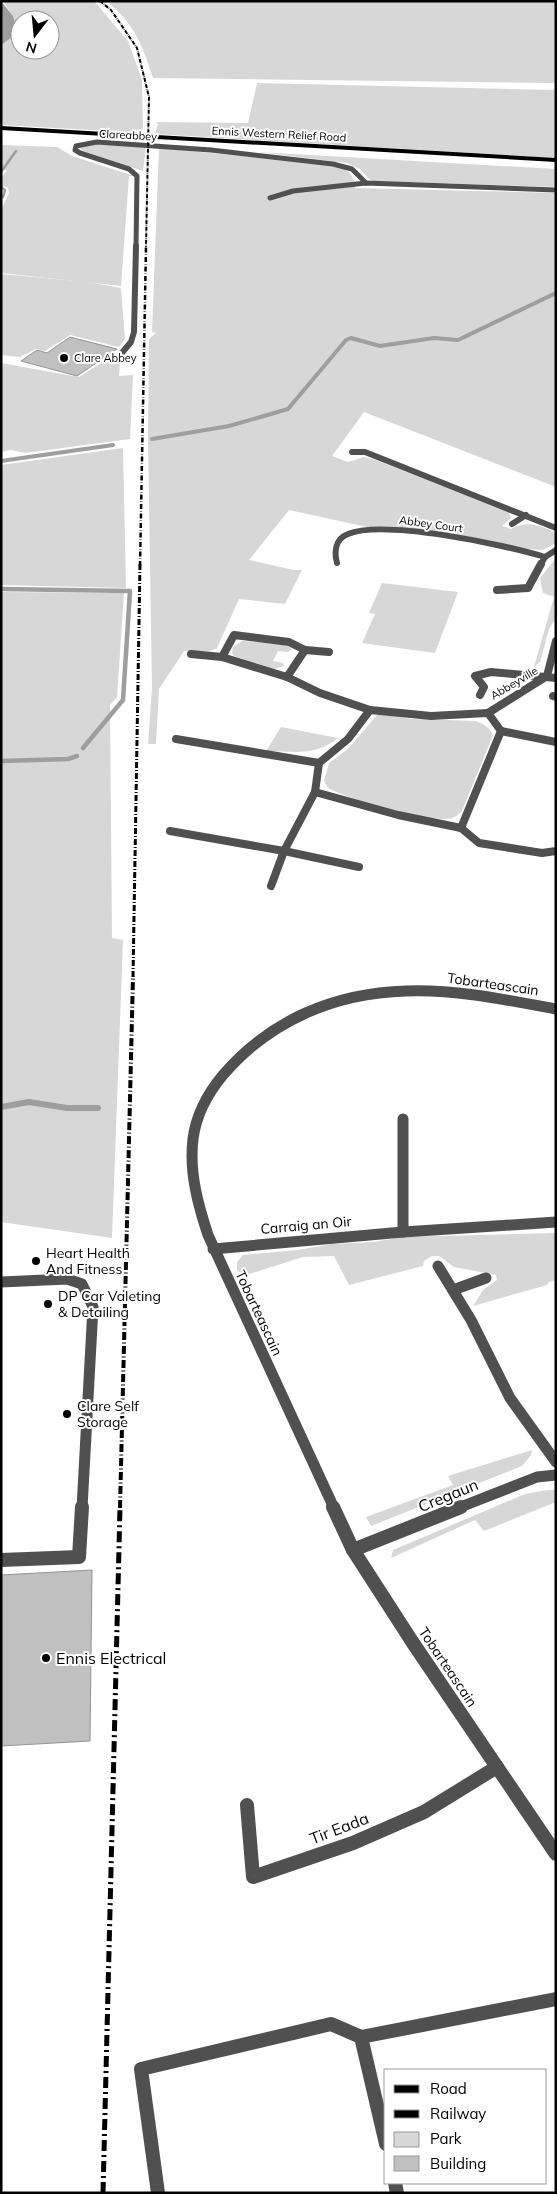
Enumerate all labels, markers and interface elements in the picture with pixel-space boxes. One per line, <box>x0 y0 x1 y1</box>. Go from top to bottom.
north arrow <box>10 10 60 60</box>
text: N <box>24 37 39 58</box>
street label: Ennis Western Relief Road <box>211 123 347 145</box>
street label: Clareabbey <box>99 126 158 144</box>
place label: Clare Abbey <box>74 351 137 365</box>
marker: Clare Abbey <box>58 352 70 364</box>
street label: Abbey Court <box>398 513 464 535</box>
street label: Abbeyville <box>488 663 540 703</box>
street label: Tobarteascain <box>446 969 540 999</box>
street label: Carraig an Oir <box>260 1212 353 1238</box>
place label: Heart Health And Fitness <box>46 1244 130 1278</box>
marker: Heart Health And Fitness <box>30 1255 42 1267</box>
street label: Tobarteascain <box>231 1267 287 1359</box>
place label: DP Car Valeting & Detailing <box>58 1287 161 1321</box>
marker: DP Car Valeting & Detailing <box>42 1298 54 1310</box>
place label: Clare Self Storage <box>77 1397 139 1431</box>
marker: Clare Self Storage <box>61 1408 73 1420</box>
street label: Cregaun <box>415 1474 481 1516</box>
street label: Tobarteascain <box>415 1624 481 1710</box>
place label: Ennis Electrical <box>56 1648 166 1668</box>
marker: Ennis Electrical <box>40 1652 52 1664</box>
street label: Tir Eada <box>307 1808 371 1848</box>
legend <box>384 2069 547 2184</box>
text: Road <box>430 2079 467 2098</box>
text: Railway <box>430 2104 486 2123</box>
text: Park <box>430 2129 462 2148</box>
text: Building <box>430 2154 486 2173</box>

